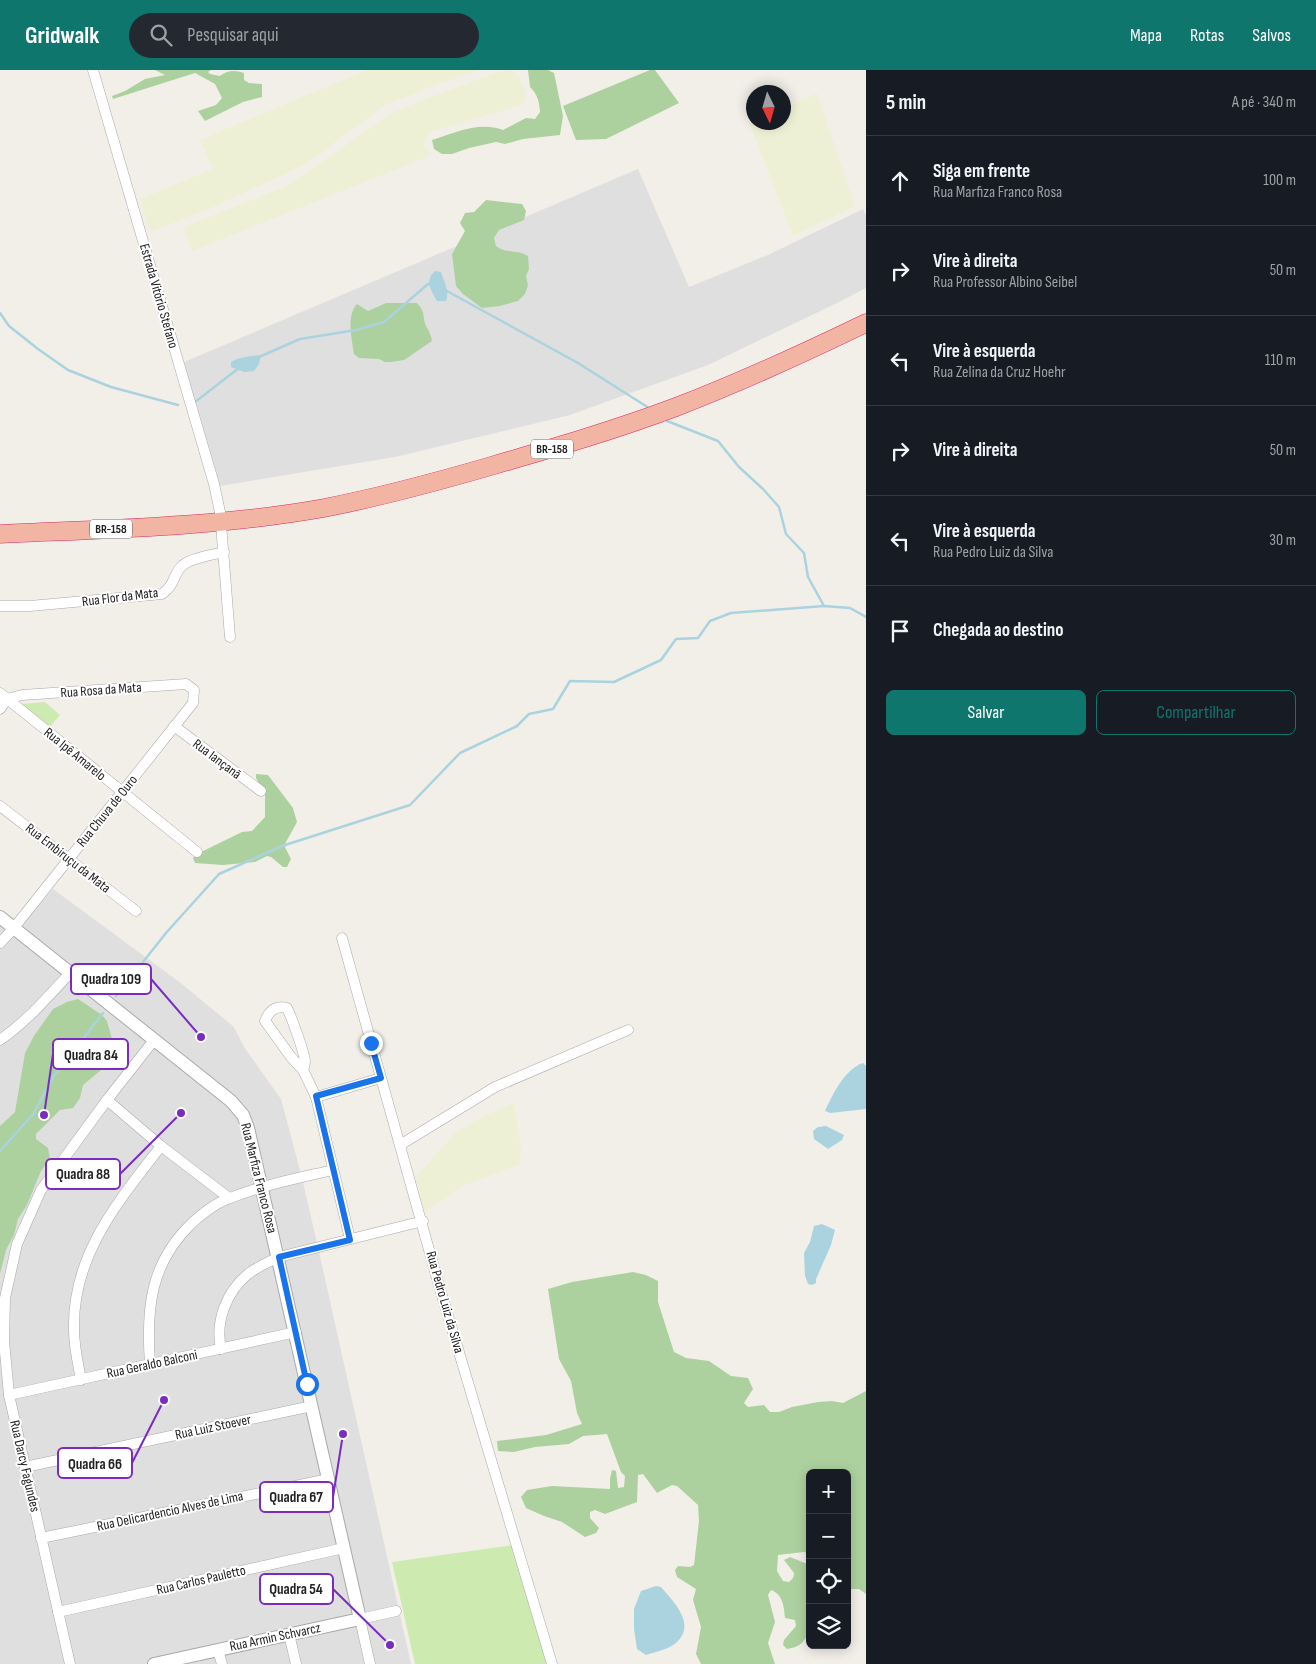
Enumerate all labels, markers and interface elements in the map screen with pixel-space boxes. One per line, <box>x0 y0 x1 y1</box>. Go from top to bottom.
search box <box>129 13 479 58</box>
text: Gridwalk <box>25 21 99 50</box>
icon: search <box>147 21 175 49</box>
text: Pesquisar aqui <box>187 24 278 47</box>
text: Mapa <box>1130 25 1162 46</box>
text: Rotas <box>1190 25 1224 46</box>
text: Salvos <box>1252 25 1291 46</box>
north arrow <box>746 85 791 130</box>
text: 5 min <box>886 90 926 115</box>
text: A pé · 340 m <box>1232 93 1296 112</box>
text: Siga em frente <box>933 160 1030 183</box>
icon: ahead <box>886 167 914 195</box>
text: 100 m <box>1263 171 1296 190</box>
text: Rua Marfiza Franco Rosa <box>933 183 1062 202</box>
street label: Estrada Vitório Stefano <box>136 242 182 350</box>
text: Vire à direita <box>933 250 1017 273</box>
icon: right <box>886 257 914 285</box>
text: 50 m <box>1270 261 1296 280</box>
text: Rua Professor Albino Seibel <box>933 273 1077 292</box>
text: Vire à esquerda <box>933 340 1035 363</box>
icon: left <box>886 347 914 375</box>
text: 110 m <box>1265 351 1296 370</box>
text: Rua Zelina da Cruz Hoehr <box>933 363 1066 382</box>
icon: right <box>886 437 914 465</box>
road number: BR-158 <box>531 439 573 458</box>
text: Vire à direita <box>933 439 1017 462</box>
text: 50 m <box>1270 441 1296 460</box>
road number: BR-158 <box>90 519 132 538</box>
text: Vire à esquerda <box>933 520 1035 543</box>
icon: left <box>886 527 914 555</box>
text: 30 m <box>1269 531 1296 550</box>
text: Rua Pedro Luiz da Silva <box>933 543 1053 562</box>
street label: Rua Flor da Mata <box>81 584 159 610</box>
icon: arrive <box>886 617 914 645</box>
text: Chegada ao destino <box>933 619 1063 642</box>
street label: Rua Rosa da Mata <box>60 679 142 701</box>
button: Salvar <box>886 690 1086 735</box>
button: Compartilhar <box>1096 690 1296 735</box>
street label: Rua Ipê Amarelo <box>41 724 110 784</box>
street label: Rua Iançanã <box>189 735 245 783</box>
street label: Rua Chuva de Ouro <box>73 772 141 850</box>
street label: Rua Embiruçu da Mata <box>22 819 114 897</box>
callout: Quadra 109 <box>71 964 151 994</box>
text: Quadra 109 <box>81 970 141 989</box>
route end <box>360 1032 383 1055</box>
callout: Quadra 84 <box>53 1039 128 1069</box>
text: Quadra 84 <box>64 1046 118 1065</box>
street label: Rua Marfiza Franco Rosa <box>237 1121 281 1235</box>
callout: Quadra 88 <box>46 1159 120 1189</box>
text: Quadra 88 <box>56 1165 110 1184</box>
street label: Rua Pedro Luiz da Silva <box>422 1249 468 1355</box>
street label: Rua Geraldo Balconi <box>105 1346 199 1382</box>
route start <box>296 1373 319 1396</box>
street label: Rua Luiz Stoever <box>173 1411 253 1443</box>
street label: Rua Darcy Fagundes <box>6 1419 44 1513</box>
callout: Quadra 66 <box>58 1448 132 1478</box>
text: Quadra 66 <box>68 1455 122 1474</box>
map controls <box>806 1469 851 1649</box>
button: + <box>806 1469 851 1514</box>
callout: Quadra 67 <box>260 1482 333 1512</box>
street label: Rua Delicardencio Alves de Lima <box>95 1487 245 1535</box>
text: Quadra 67 <box>269 1488 323 1507</box>
button: − <box>806 1514 851 1559</box>
button: locate <box>806 1559 851 1604</box>
street label: Rua Carlos Pauletto <box>155 1561 247 1599</box>
callout: Quadra 54 <box>260 1574 333 1604</box>
text: Quadra 54 <box>269 1580 323 1599</box>
button: layers <box>806 1604 851 1649</box>
street label: Rua Armin Schvarcz <box>228 1619 322 1655</box>

